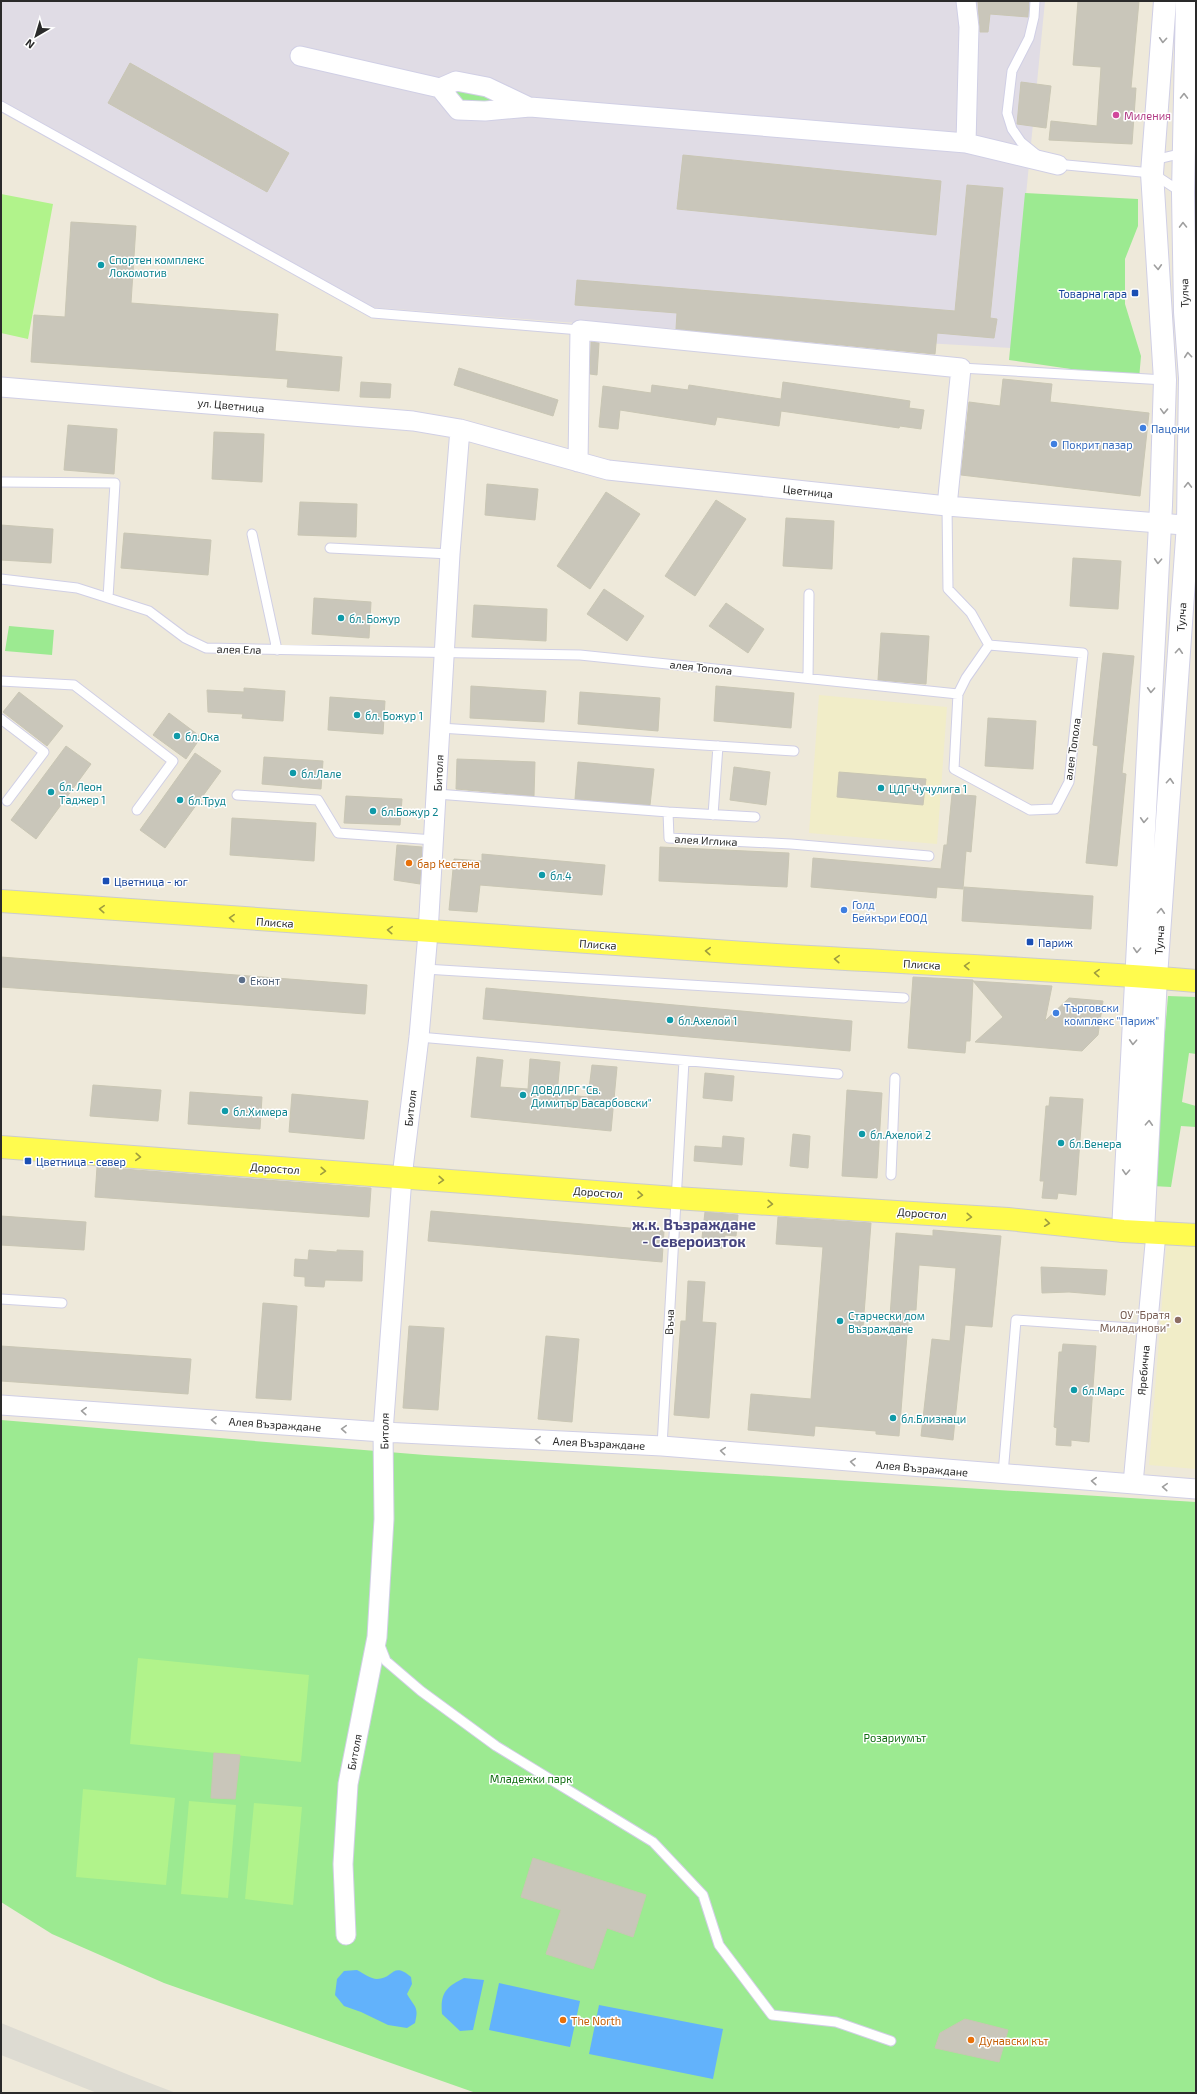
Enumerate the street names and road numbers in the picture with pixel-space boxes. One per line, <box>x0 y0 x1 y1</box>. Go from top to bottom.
street label: Тулча <box>1177 278 1192 308</box>
street label: ул. Цветница <box>197 396 265 415</box>
street label: Цветница <box>782 482 834 500</box>
street label: Тулча <box>1173 602 1190 632</box>
street label: алея Ела <box>216 642 262 656</box>
street label: алея Топола <box>669 657 733 677</box>
street label: алея Топола <box>1061 717 1083 781</box>
street label: Битоля <box>431 754 445 792</box>
street label: алея Иглика <box>674 832 738 848</box>
street label: Плиска <box>256 914 294 930</box>
street label: Тулча <box>1151 925 1168 955</box>
street label: Плиска <box>579 936 617 952</box>
street label: Плиска <box>903 957 941 971</box>
street label: Битоля <box>401 1089 419 1127</box>
street label: Доростол <box>250 1160 300 1176</box>
street label: Доростол <box>573 1184 623 1200</box>
street label: Доростол <box>897 1205 947 1221</box>
street label: Въча <box>662 1309 676 1335</box>
street label: Яребична <box>1134 1344 1152 1396</box>
street label: Битоля <box>377 1413 391 1449</box>
street label: Алея Възраждане <box>228 1414 322 1434</box>
street label: Алея Възраждане <box>552 1434 646 1452</box>
street label: Алея Възраждане <box>875 1457 969 1479</box>
street label: Битоля <box>344 1733 364 1771</box>

